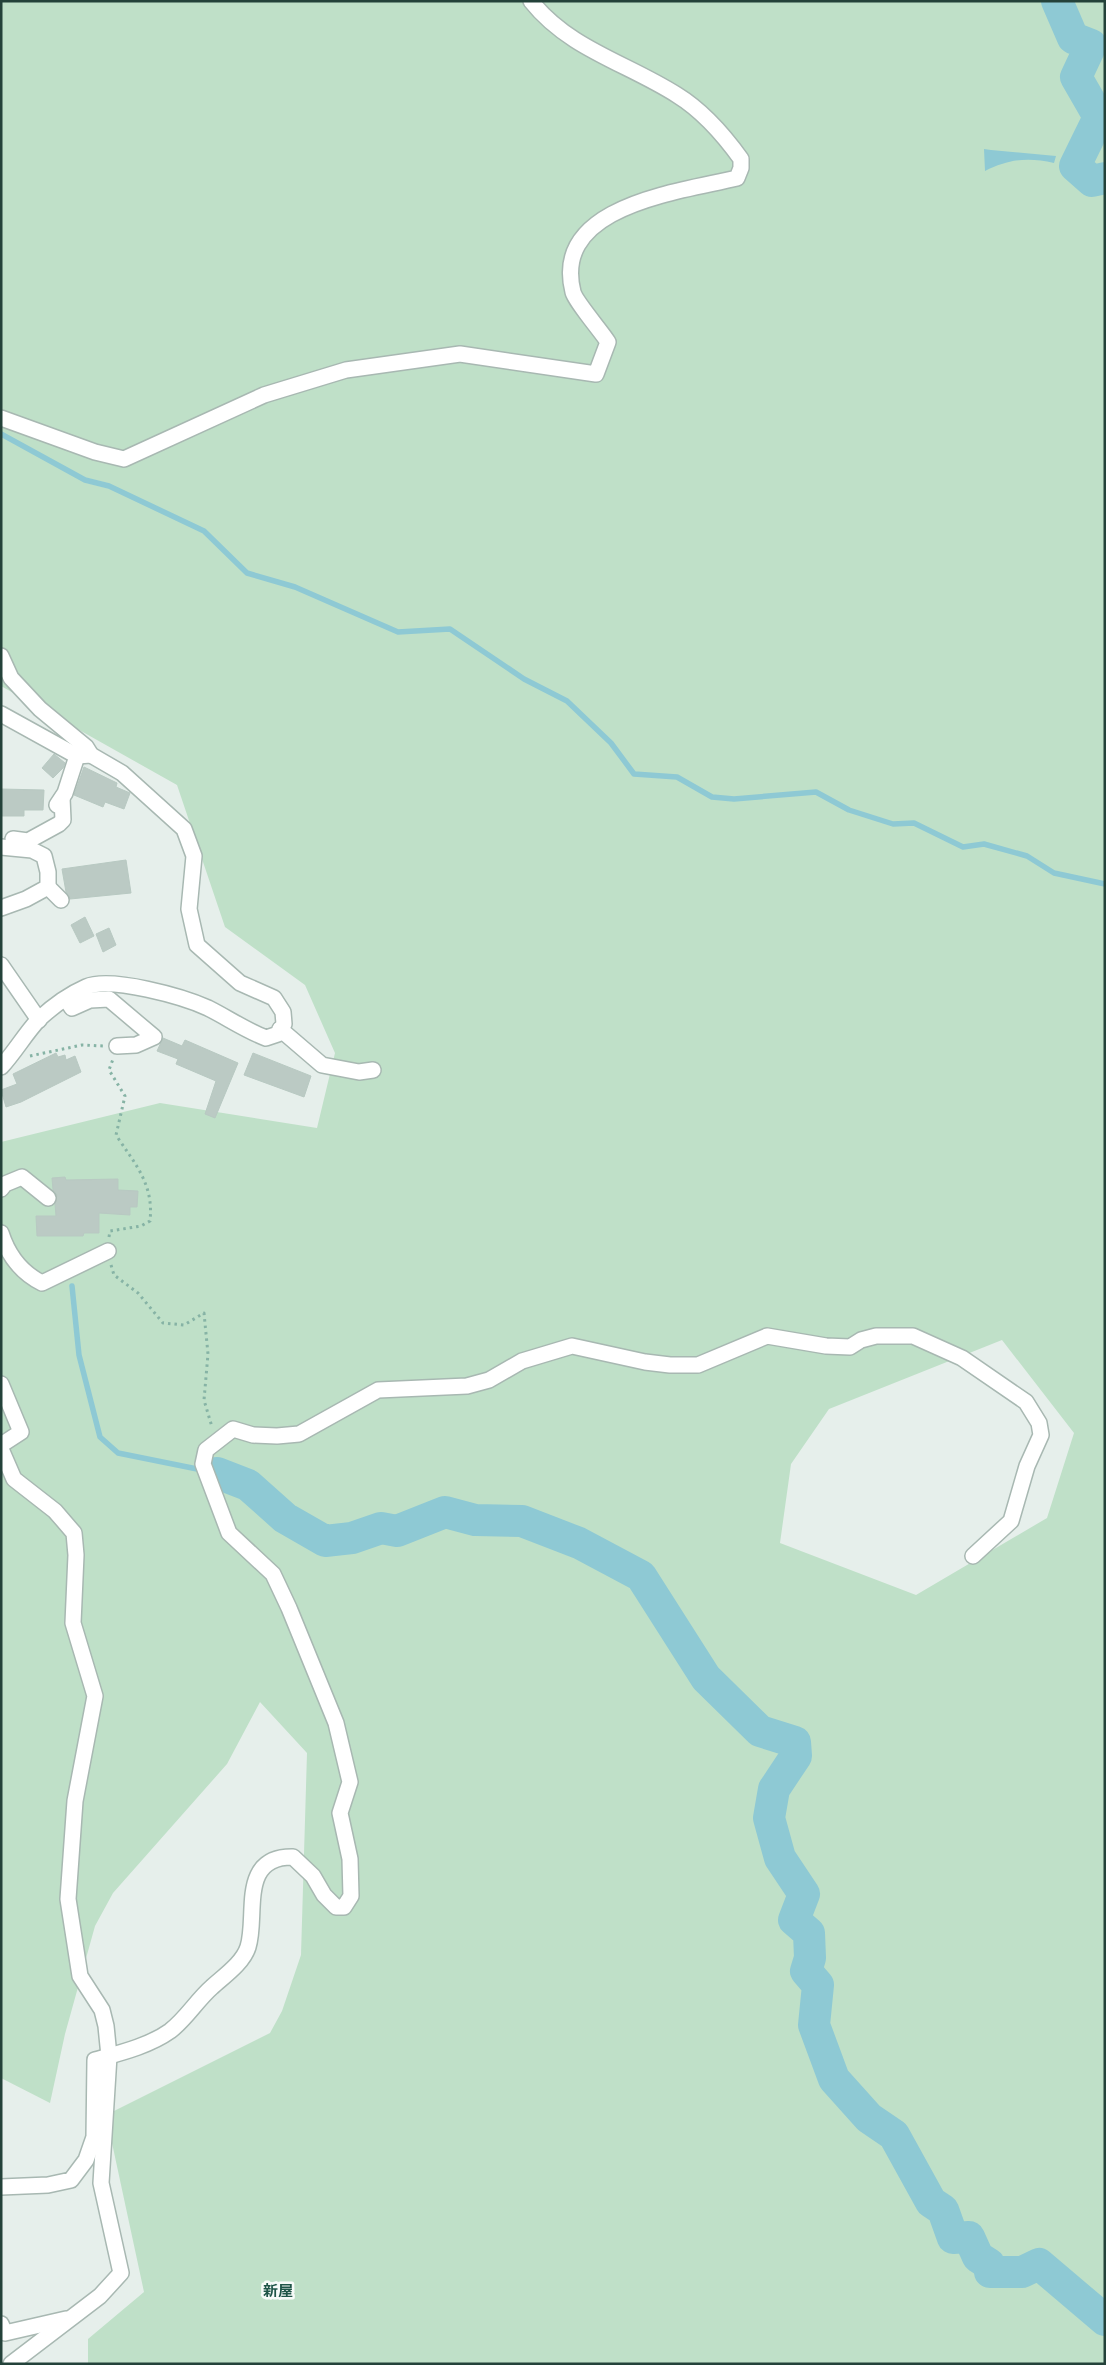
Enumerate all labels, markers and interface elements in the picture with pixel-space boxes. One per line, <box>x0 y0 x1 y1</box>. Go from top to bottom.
district label: 新屋 <box>263 2281 293 2300</box>

